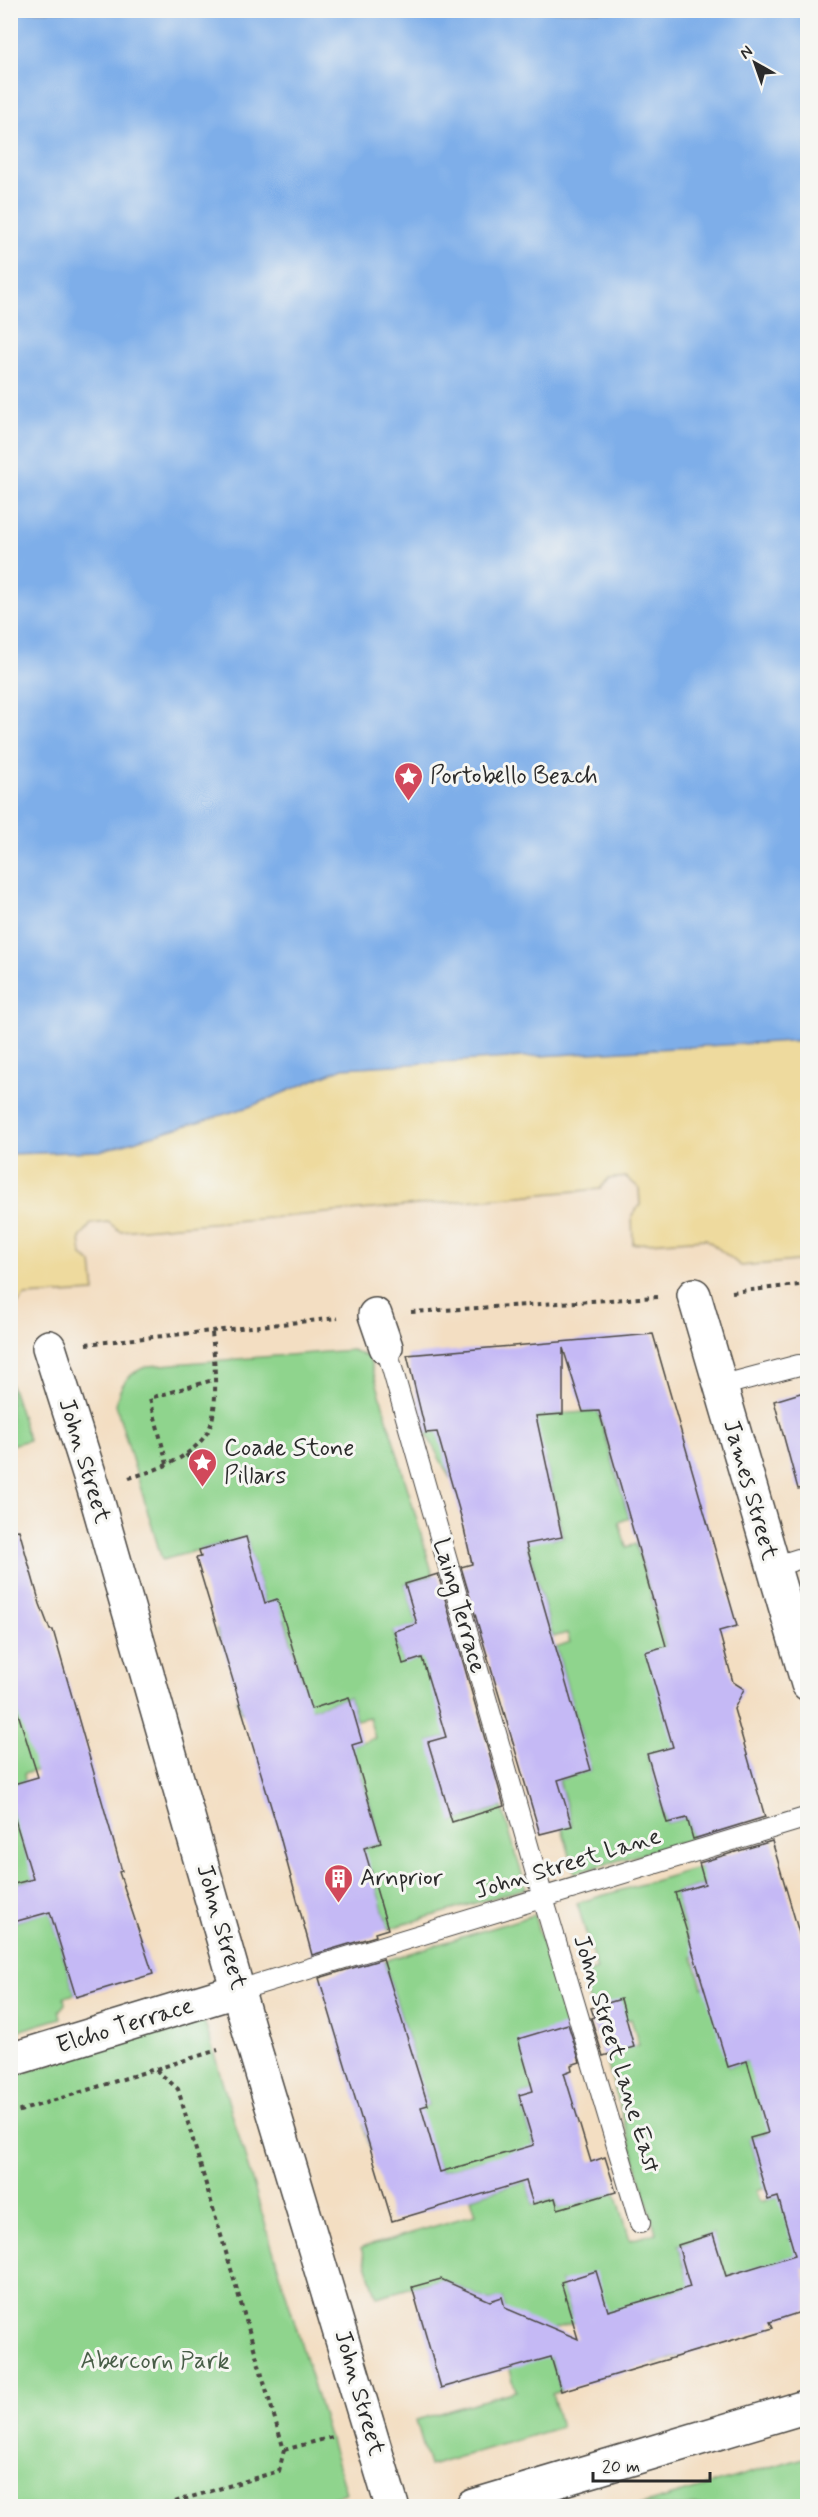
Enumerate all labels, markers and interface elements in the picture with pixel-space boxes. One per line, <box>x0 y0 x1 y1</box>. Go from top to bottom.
north arrow <box>725 33 785 93</box>
text: N <box>735 41 757 64</box>
place icon: Portobello Beach <box>393 760 425 802</box>
place label: Portobello Beach <box>430 761 598 792</box>
street label: John Street <box>50 1395 118 1527</box>
street label: James Street <box>715 1416 785 1564</box>
place label: Coade Stone Pillars <box>224 1433 354 1492</box>
place icon: Coade Stone Pillars <box>187 1446 219 1488</box>
street label: Laing Terrace <box>423 1535 493 1678</box>
street label: John Street Lane <box>471 1821 665 1907</box>
street label: John Street <box>188 1861 254 1993</box>
building icon: Arnprior <box>323 1862 355 1904</box>
place label: Arnprior <box>360 1863 443 1894</box>
street label: John Street Lane East <box>565 1931 667 2177</box>
street label: Elcho Terrace <box>53 1990 197 2061</box>
street label: John Street <box>326 2327 392 2459</box>
park label: Abercorn Park <box>80 2346 230 2377</box>
scale bar <box>593 2445 710 2483</box>
text: 20 m <box>602 2455 640 2479</box>

